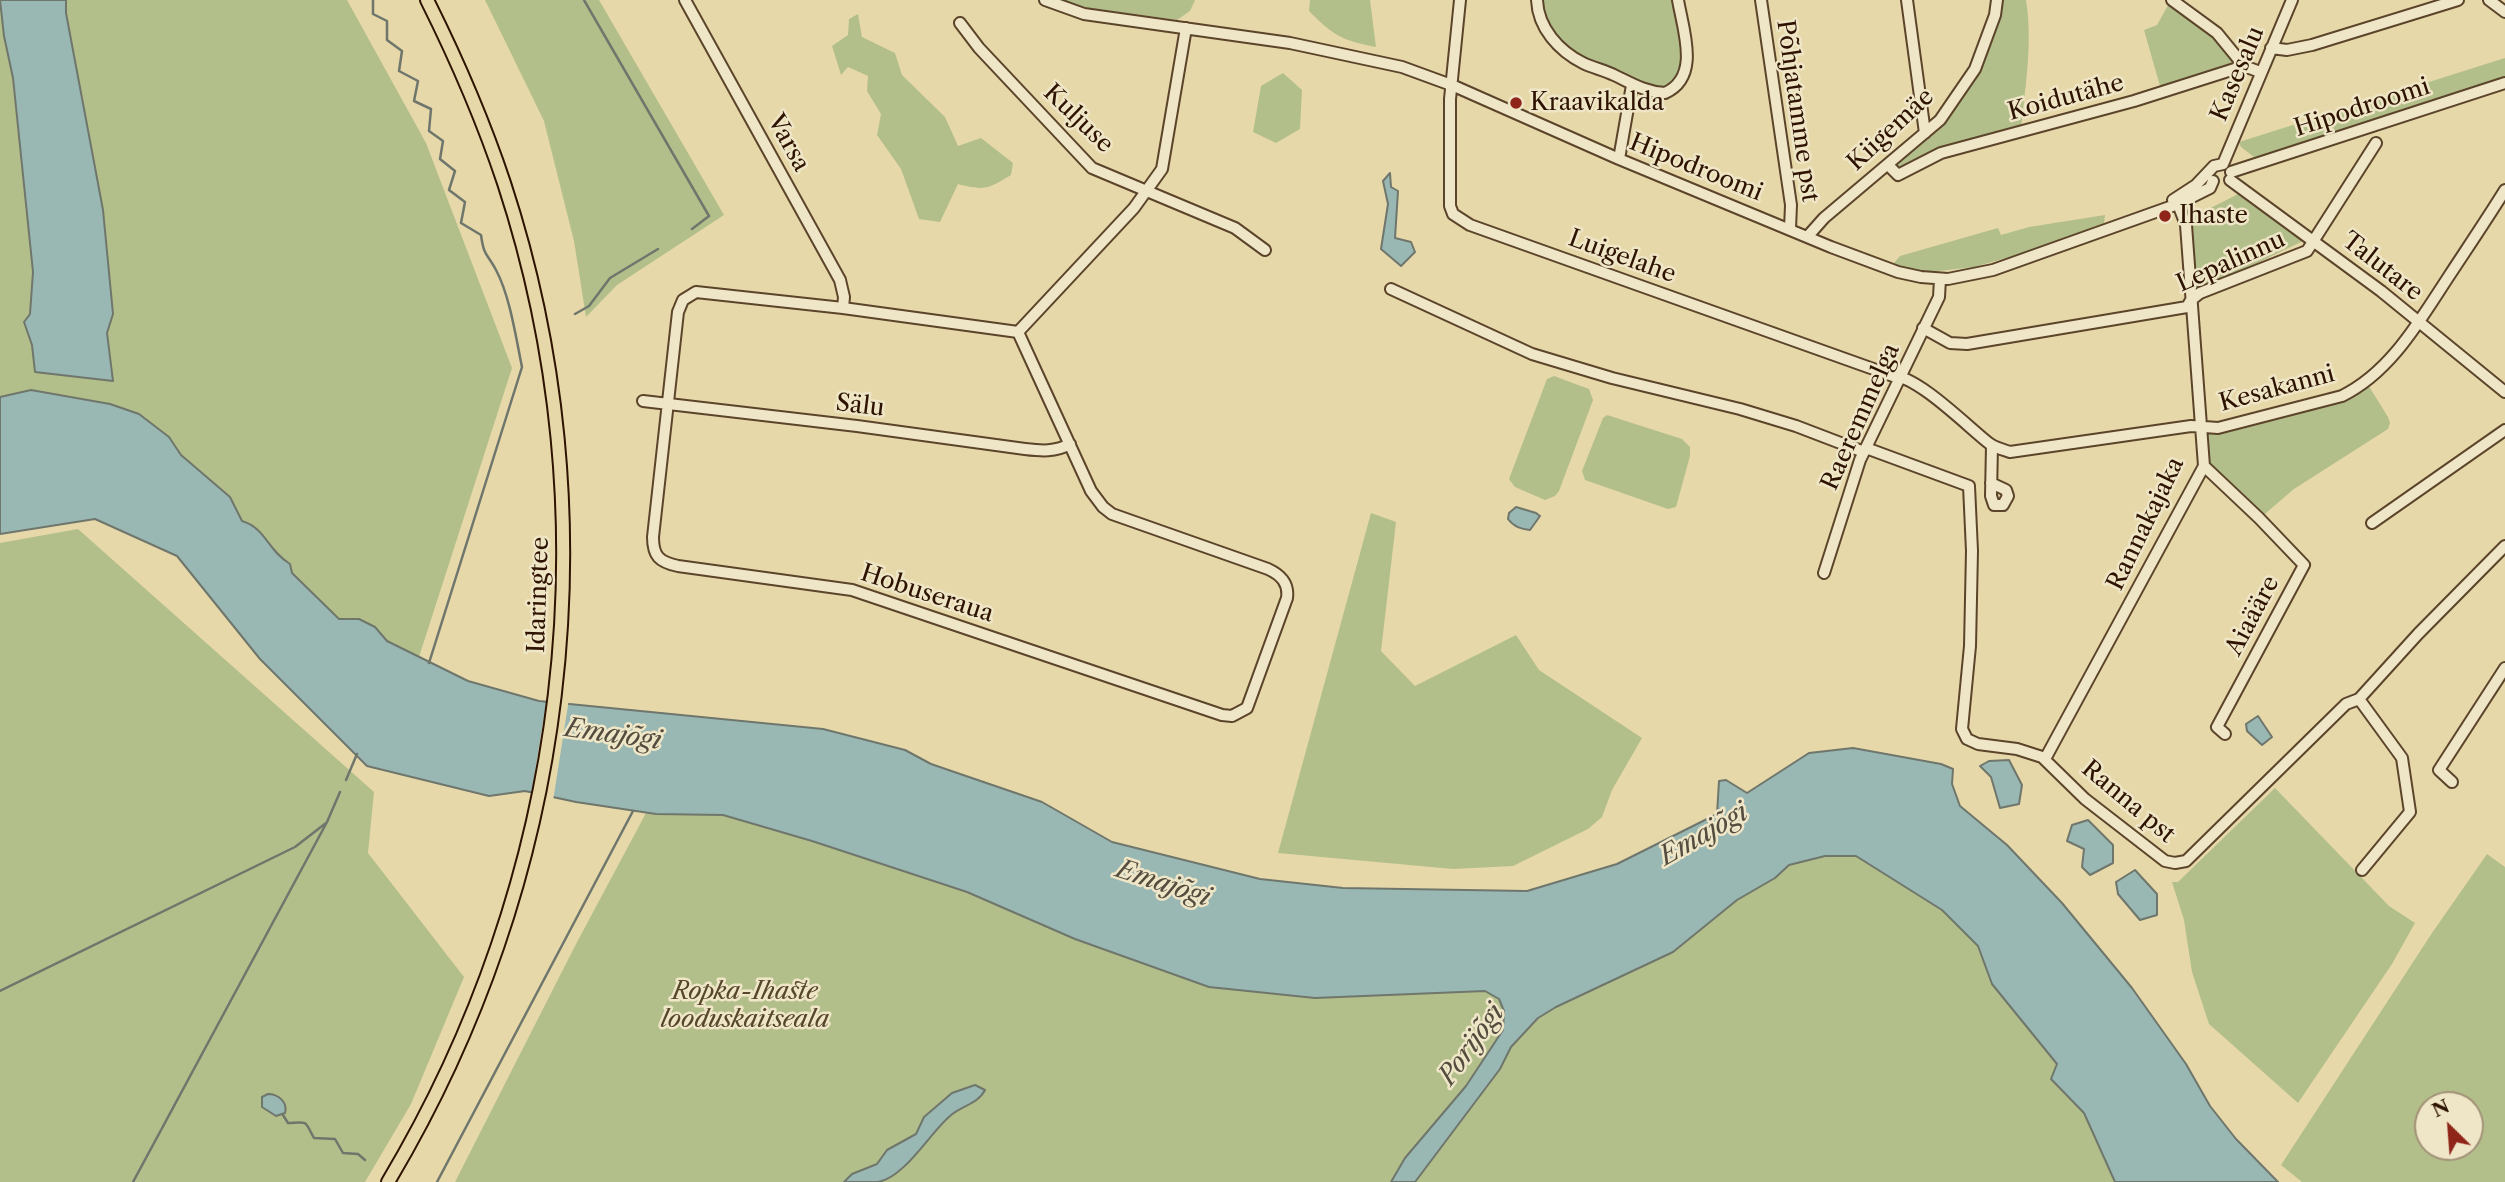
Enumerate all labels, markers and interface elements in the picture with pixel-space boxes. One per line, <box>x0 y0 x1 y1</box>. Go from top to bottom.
street label: Põhjatamme pst <box>1770 18 1824 204</box>
street label: Kasesalu <box>2205 22 2271 126</box>
street label: Koidutähe <box>2005 69 2127 127</box>
street label: Hipodroomi <box>2291 73 2433 143</box>
street label: Kuljuse <box>1037 79 1119 159</box>
street label: Kiigemäe <box>1842 83 1940 177</box>
place label: Kraavikalda <box>1530 89 1664 117</box>
marker: Kraavikalda <box>1508 95 1524 111</box>
street label: Varsa <box>761 109 815 177</box>
street label: Hipodroomi <box>1625 128 1767 208</box>
place label: Ihaste <box>2179 202 2248 230</box>
marker: Ihaste <box>2157 208 2173 224</box>
street label: Luigelahe <box>1564 224 1680 290</box>
street label: Lepalinnu <box>2172 225 2290 299</box>
street label: Talutare <box>2336 227 2428 307</box>
street label: Raeremmelga <box>1816 339 1906 495</box>
street label: Kesakanni <box>2216 360 2338 418</box>
street label: Sälu <box>834 389 886 423</box>
street label: Rannakajaka <box>2101 453 2191 595</box>
street label: Idaringtee <box>523 536 555 654</box>
street label: Hobuseraua <box>857 559 997 629</box>
street label: Aiaääre <box>2220 571 2286 661</box>
water label: Emajõgi <box>563 713 663 757</box>
street label: Ranna pst <box>2076 755 2180 849</box>
water label: Emajõgi <box>1654 797 1754 873</box>
water label: Emajõgi <box>1112 854 1214 914</box>
park label: Ropka-Ihaste looduskaitseala <box>661 978 829 1034</box>
water label: Porijõgi <box>1432 999 1512 1091</box>
north arrow <box>2414 1091 2484 1161</box>
text: N <box>2428 1094 2453 1122</box>

